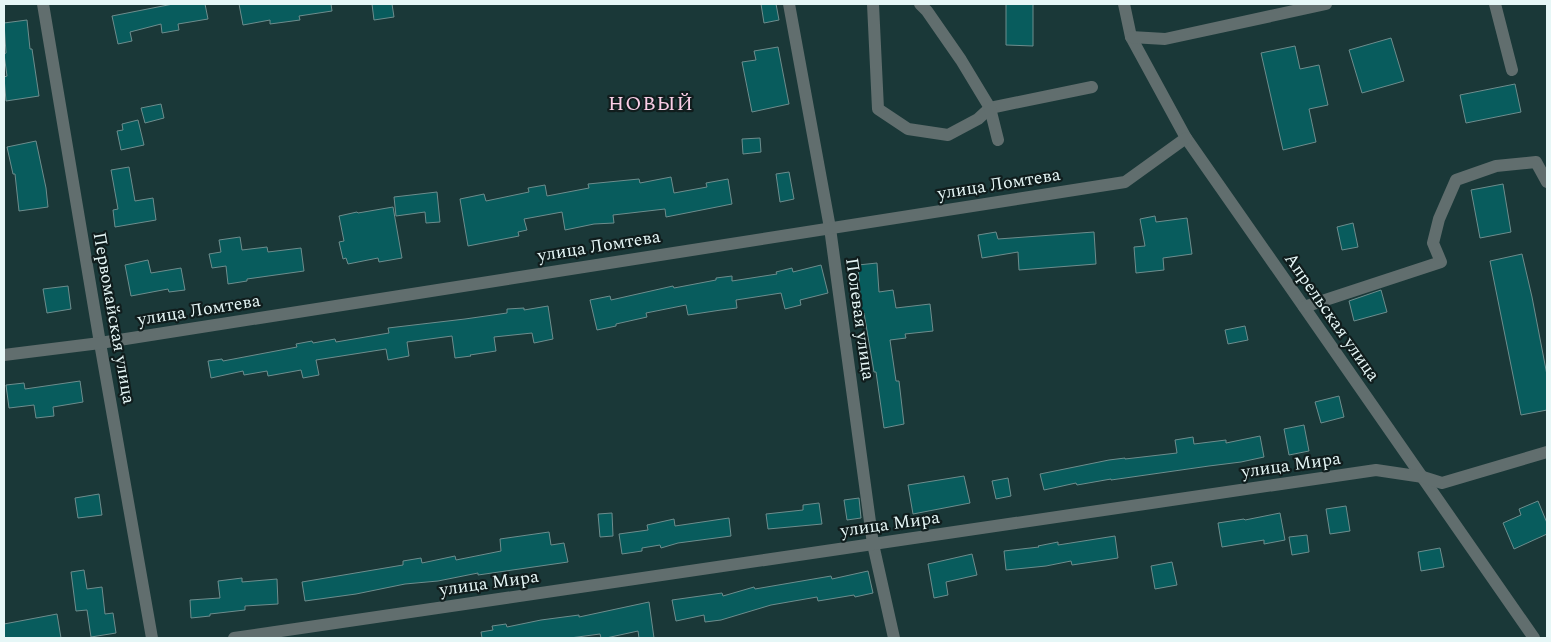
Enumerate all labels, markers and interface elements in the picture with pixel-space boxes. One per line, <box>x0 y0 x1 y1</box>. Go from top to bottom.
district label: НОВЫЙ <box>608 89 694 119</box>
street label: улица Ломтева <box>935 161 1063 207</box>
street label: улица Ломтева <box>535 223 663 269</box>
street label: Первомайская улица <box>86 230 142 406</box>
street label: Апрельская улица <box>1277 247 1387 387</box>
street label: Полевая улица <box>838 256 882 382</box>
street label: улица Ломтева <box>135 287 263 333</box>
street label: улица Мира <box>1239 445 1343 485</box>
street label: улица Мира <box>838 504 942 544</box>
street label: улица Мира <box>437 563 541 603</box>

